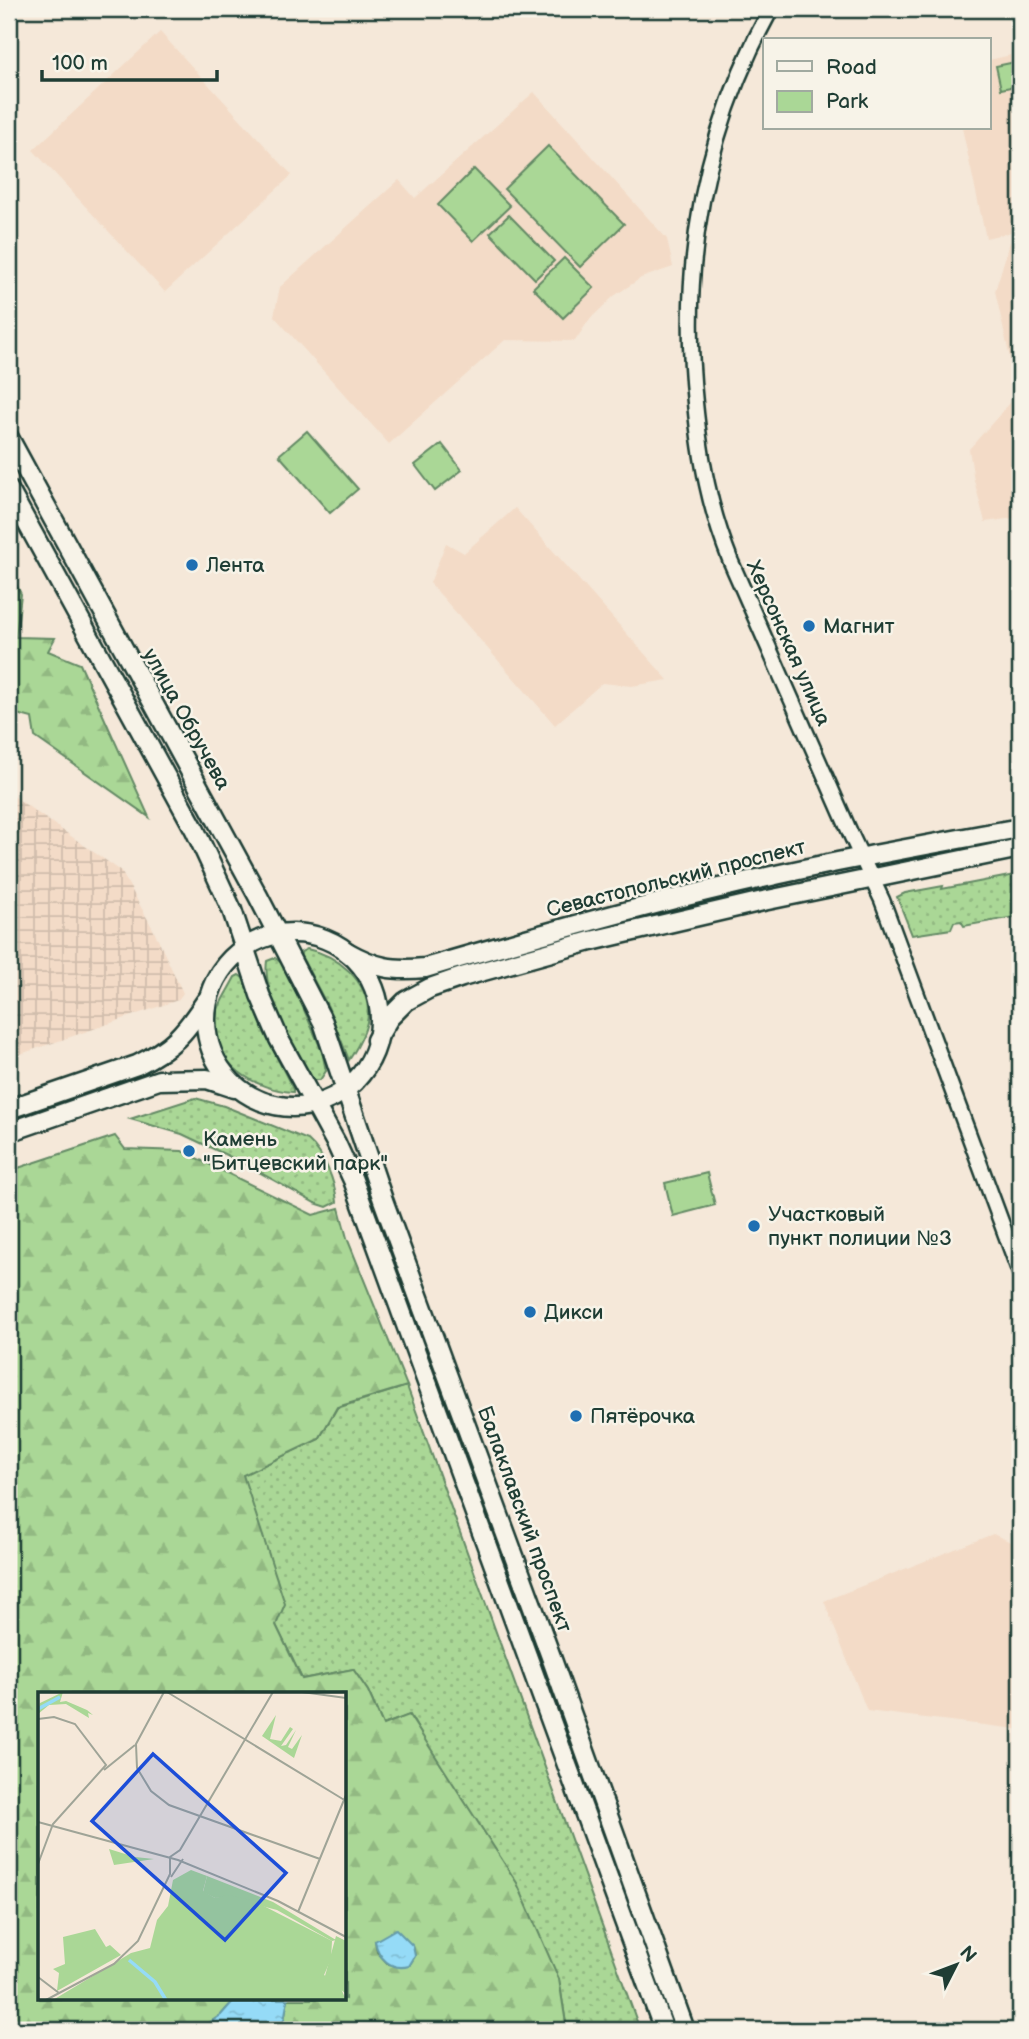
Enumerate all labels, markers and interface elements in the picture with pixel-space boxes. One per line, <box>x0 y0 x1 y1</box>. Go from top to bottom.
scale bar <box>42 38 217 82</box>
legend <box>763 38 990 130</box>
text: 100 m <box>52 51 108 76</box>
text: Road <box>826 55 877 80</box>
text: Park <box>826 89 869 114</box>
place label: Лента <box>205 553 265 578</box>
marker: Лента <box>184 557 200 573</box>
street label: Херсонская улица <box>741 557 836 730</box>
place label: Магнит <box>823 614 895 639</box>
marker: Магнит <box>801 618 817 634</box>
street label: улица Обручева <box>137 644 236 795</box>
street label: Севастопольский проспект <box>544 834 808 923</box>
place label: Камень "Битцевский парк" <box>203 1127 388 1176</box>
marker: Камень "Битцевский парк" <box>181 1143 197 1159</box>
place label: Участковый пункт полиции №3 <box>768 1202 952 1251</box>
marker: Участковый пункт полиции №3 <box>746 1218 762 1234</box>
place label: Дикси <box>544 1300 603 1325</box>
marker: Дикси <box>522 1304 538 1320</box>
street label: Балаклавский проспект <box>472 1403 577 1636</box>
place label: Пятёрочка <box>590 1404 696 1429</box>
marker: Пятёрочка <box>568 1408 584 1424</box>
inset map <box>38 1692 346 2000</box>
north arrow <box>920 1930 990 2000</box>
text: N <box>954 1942 981 1968</box>

